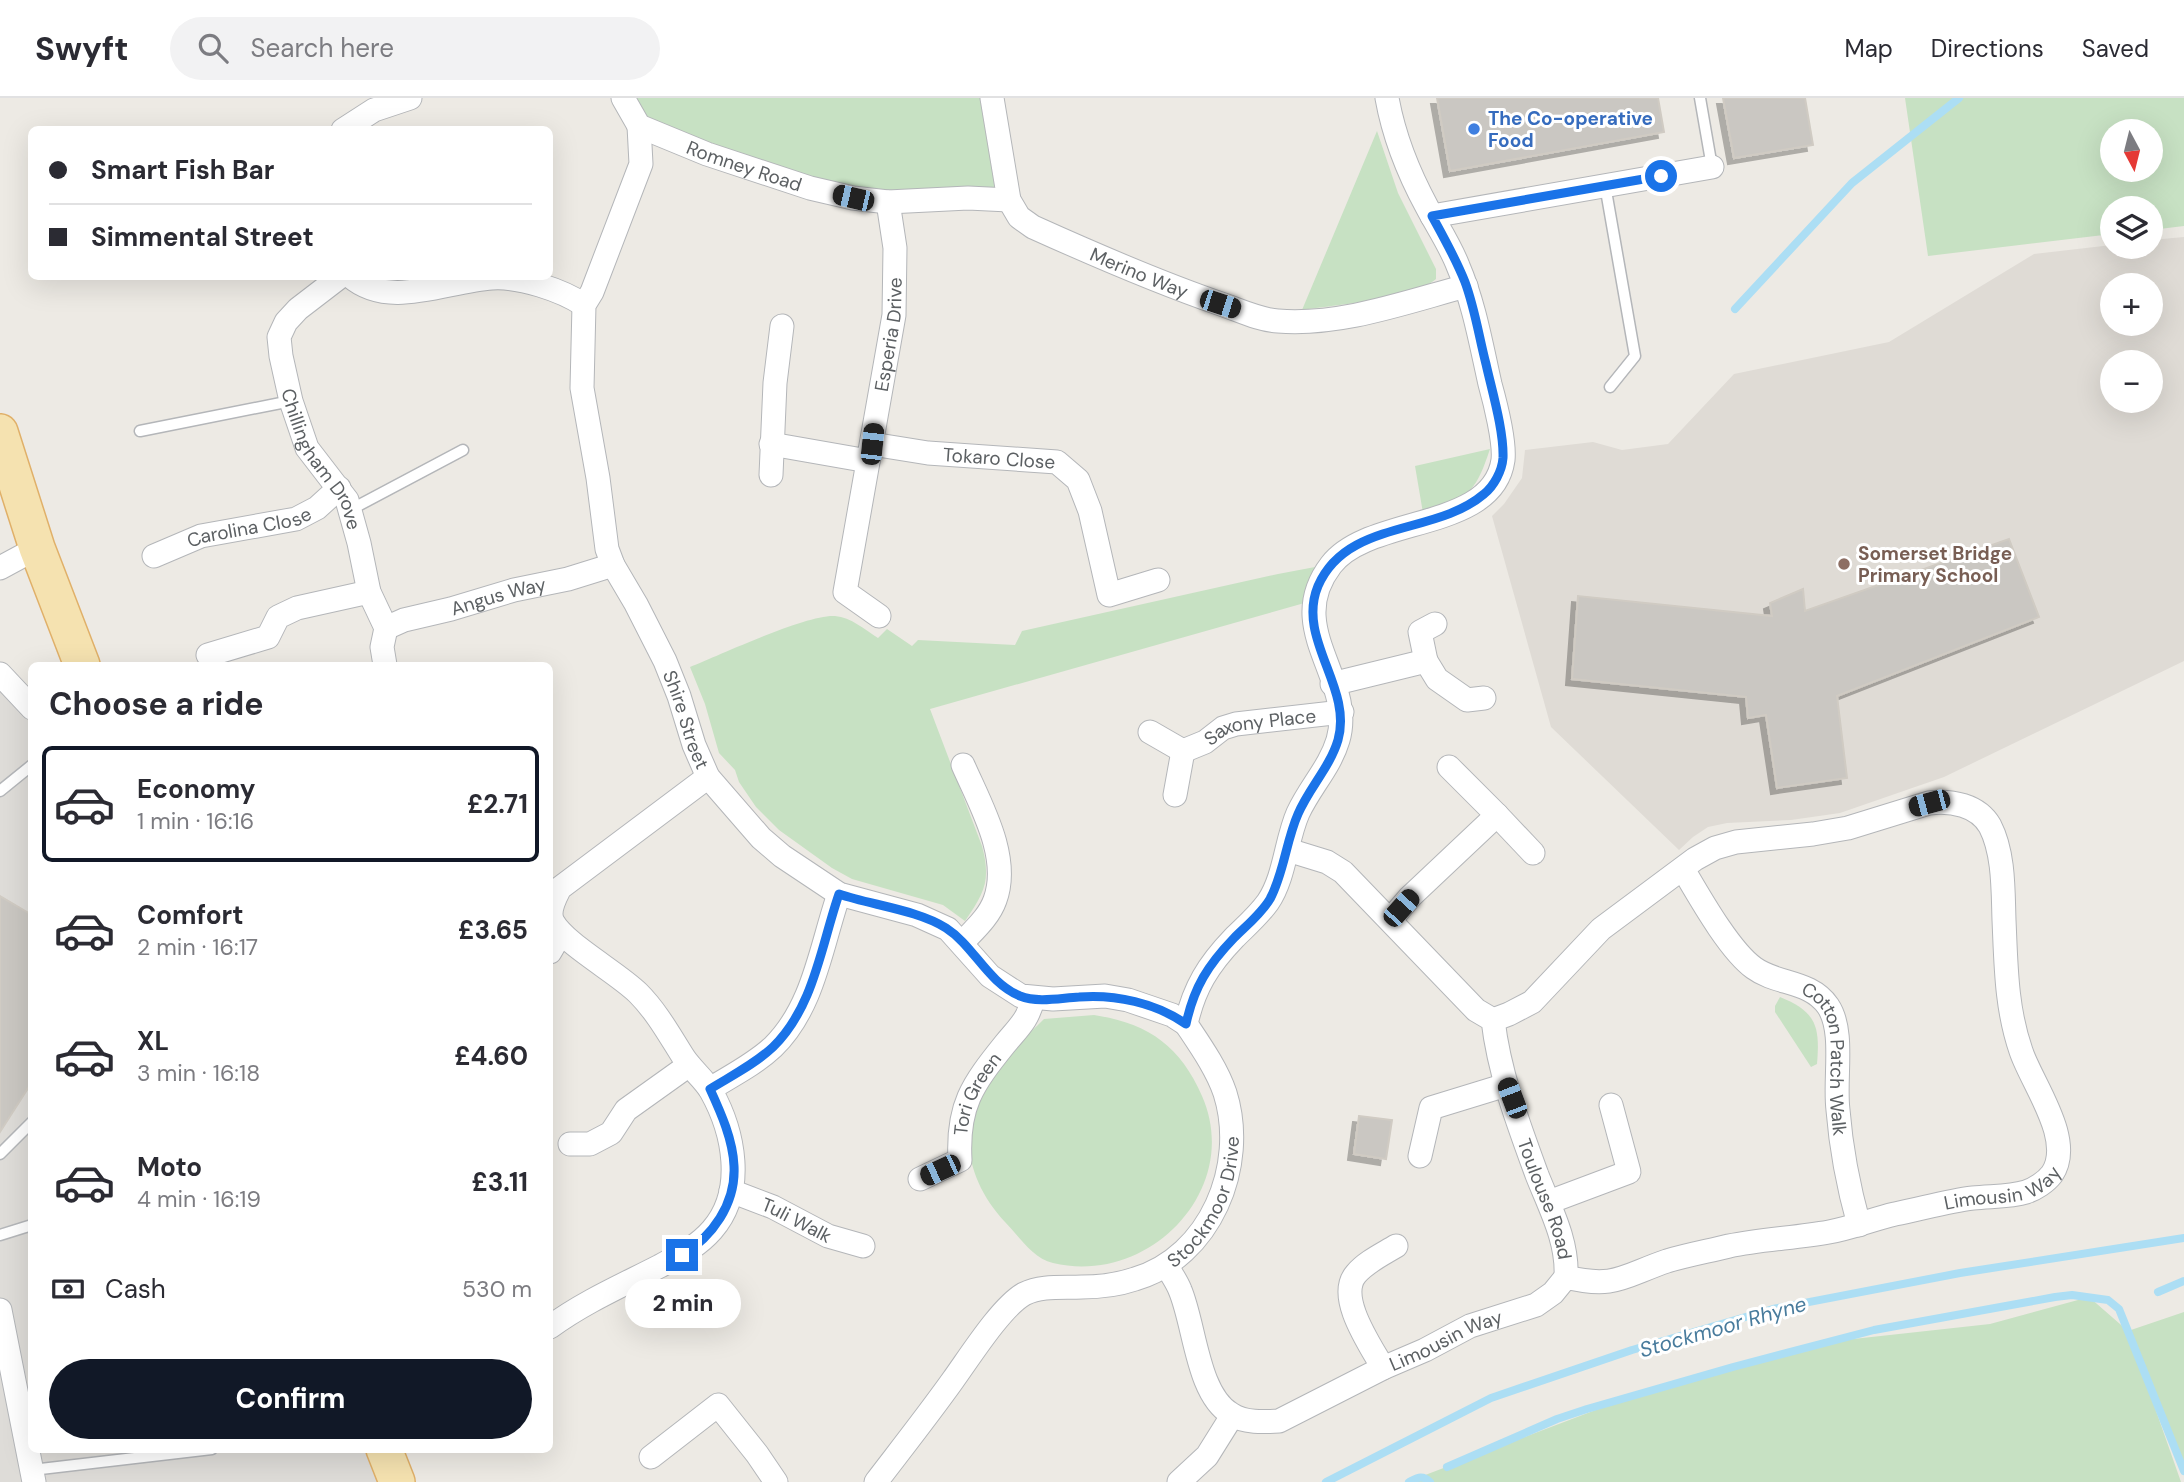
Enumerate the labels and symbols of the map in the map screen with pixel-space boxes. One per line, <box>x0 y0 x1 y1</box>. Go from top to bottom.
place label: The Co-operative Food <box>1488 106 1653 153</box>
north arrow <box>2100 119 2163 182</box>
marker: The Co-operative Food <box>1466 121 1482 137</box>
street label: Romney Road <box>683 134 805 197</box>
route start <box>1645 160 1677 192</box>
car <box>831 183 876 213</box>
street label: Merino Way <box>1086 241 1192 304</box>
street label: Esperia Drive <box>868 277 907 393</box>
car <box>1197 288 1244 320</box>
street label: Chillingham Drove <box>276 386 367 532</box>
car <box>860 422 885 466</box>
street label: Tokaro Close <box>942 442 1056 474</box>
street label: Carolina Close <box>183 501 316 553</box>
place label: Somerset Bridge Primary School <box>1858 541 2012 588</box>
marker: Somerset Bridge Primary School <box>1836 556 1852 572</box>
street label: Angus Way <box>448 571 548 621</box>
street label: Shire Street <box>657 666 715 773</box>
street label: Saxony Place <box>1199 703 1317 751</box>
car <box>1906 787 1953 819</box>
car <box>1380 885 1423 931</box>
street label: Cotton Patch Walk <box>1798 976 1853 1137</box>
street label: Tori Green <box>948 1047 1006 1137</box>
car <box>1495 1075 1530 1121</box>
street label: Toulouse Road <box>1512 1135 1578 1261</box>
street label: Stockmoor Drive <box>1162 1136 1244 1273</box>
car <box>917 1152 964 1188</box>
street label: Limousin Way <box>1942 1161 2067 1215</box>
street label: Tuli Walk <box>758 1191 837 1249</box>
route end <box>666 1239 698 1271</box>
callout: 2 min <box>624 1280 740 1328</box>
water label: Stockmoor Rhyne <box>1636 1290 1810 1364</box>
street label: Limousin Way <box>1385 1304 1506 1376</box>

